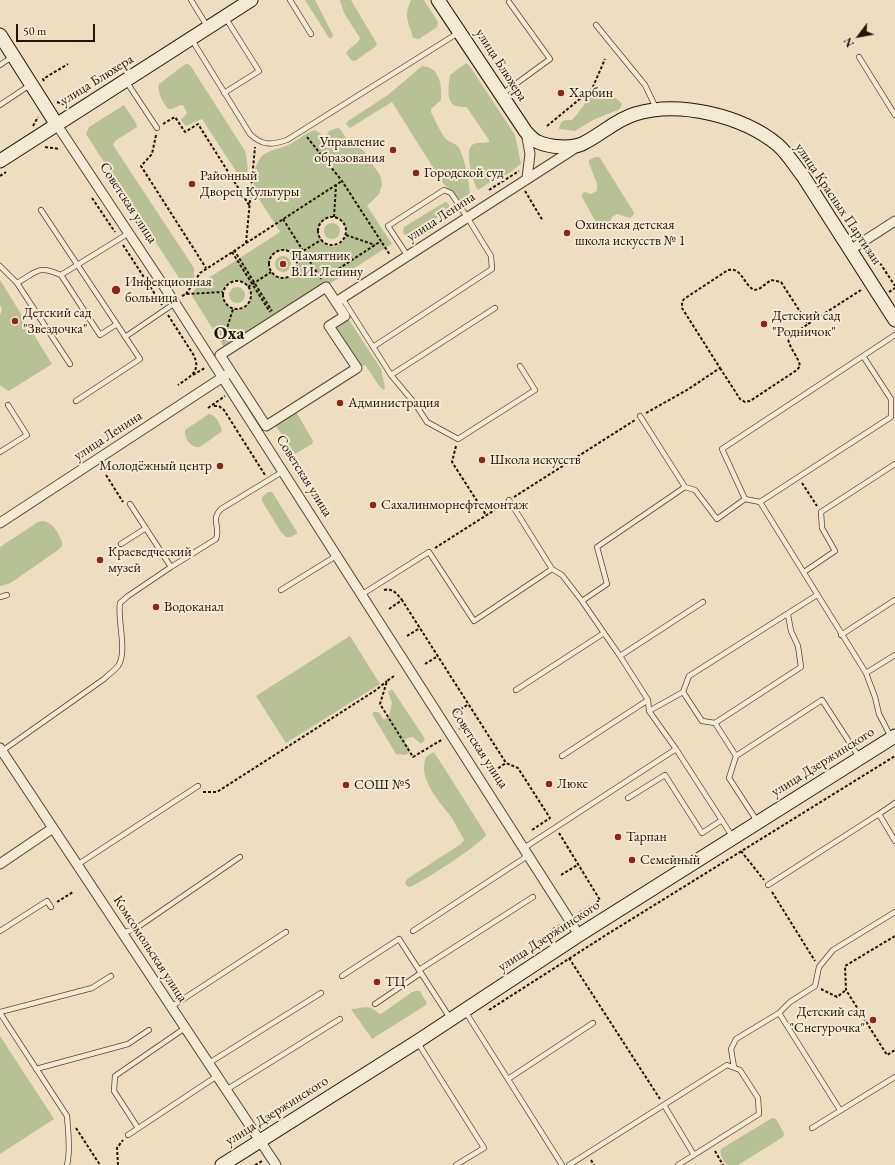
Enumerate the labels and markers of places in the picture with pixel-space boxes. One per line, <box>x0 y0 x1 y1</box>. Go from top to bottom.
place label: Харбин <box>569 85 613 101</box>
marker: Харбин <box>556 88 566 98</box>
place label: Управление образования <box>314 134 385 166</box>
marker: Управление образования <box>388 145 398 155</box>
place label: Городской суд <box>424 165 504 181</box>
place label: Районный Дворец Культуры <box>200 168 299 200</box>
marker: Городской суд <box>411 168 421 178</box>
marker: Районный Дворец Культуры <box>187 179 197 189</box>
place label: Охинская детская школа искусств № 1 <box>575 217 685 250</box>
marker: Охинская детская школа искусств № 1 <box>562 228 572 238</box>
place label: Памятник В.И. Ленину <box>291 248 363 280</box>
marker: Памятник В.И. Ленину <box>278 259 288 269</box>
place label: Инфекционная больница <box>125 274 212 306</box>
marker: Инфекционная больница <box>110 284 122 296</box>
place label: Детский сад "Звездочка" <box>23 305 91 338</box>
place label: Детский сад "Родничок" <box>772 308 840 340</box>
marker: Детский сад "Звездочка" <box>10 316 20 326</box>
marker: Детский сад "Родничок" <box>759 319 769 329</box>
place label: Администрация <box>348 395 440 411</box>
marker: Администрация <box>335 398 345 408</box>
place label: Школа искусств <box>490 452 581 468</box>
marker: Школа искусств <box>477 455 487 465</box>
place label: Молодёжный центр <box>99 458 212 474</box>
marker: Молодёжный центр <box>215 461 225 471</box>
place label: Сахалинморнефтемонтаж <box>381 497 528 513</box>
marker: Сахалинморнефтемонтаж <box>368 500 378 510</box>
place label: Краеведческий музей <box>108 544 192 576</box>
marker: Краеведческий музей <box>95 555 105 565</box>
place label: Водоканал <box>164 599 224 615</box>
marker: Водоканал <box>151 602 161 612</box>
place label: Люкс <box>557 776 588 792</box>
place label: СОШ №5 <box>354 777 411 793</box>
marker: Люкс <box>544 779 554 789</box>
marker: СОШ №5 <box>341 780 351 790</box>
place label: Тарпан <box>626 829 667 845</box>
marker: Тарпан <box>613 832 623 842</box>
place label: Семейный <box>640 852 700 868</box>
marker: Семейный <box>627 855 637 865</box>
place label: ТЦ <box>385 974 405 990</box>
marker: ТЦ <box>372 977 382 987</box>
place label: Детский сад "Снегурочка" <box>789 1004 865 1036</box>
marker: Детский сад "Снегурочка" <box>868 1015 878 1025</box>

